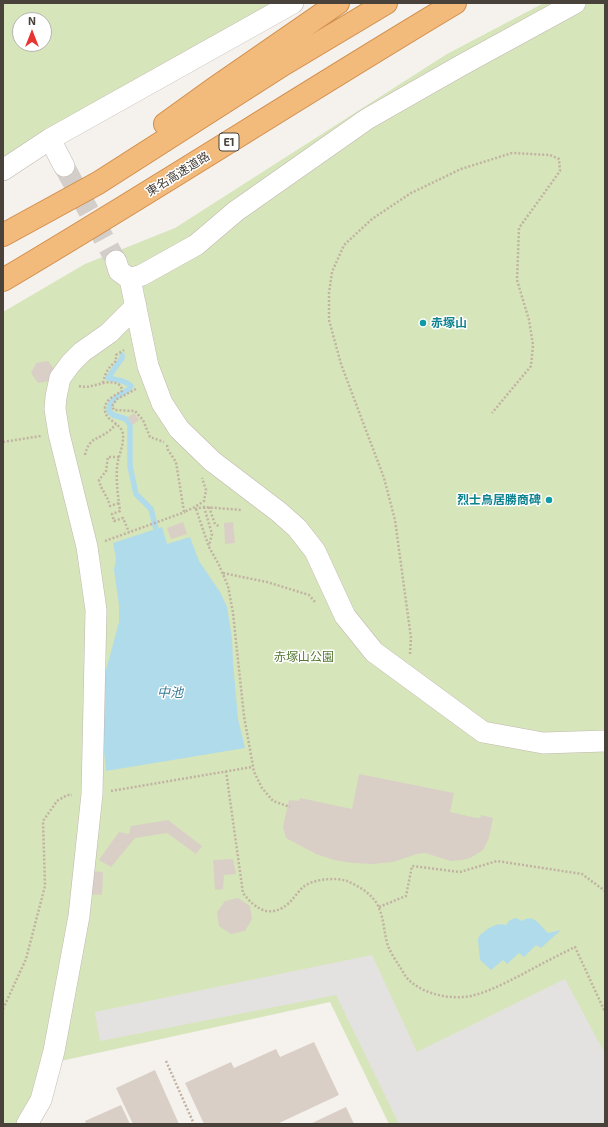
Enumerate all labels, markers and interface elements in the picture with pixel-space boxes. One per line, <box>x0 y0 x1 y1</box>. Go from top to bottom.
north arrow <box>12 12 52 52</box>
text: N <box>28 14 36 27</box>
road number: E1 <box>219 133 239 151</box>
street label: 東名高速道路 <box>144 149 212 199</box>
place label: 赤塚山 <box>431 316 467 330</box>
marker: 赤塚山 <box>418 318 428 328</box>
place label: 烈士鳥居勝商碑 <box>457 493 541 507</box>
marker: 烈士鳥居勝商碑 <box>544 495 554 505</box>
park label: 赤塚山公園 <box>274 650 334 664</box>
water label: 中池 <box>157 685 183 701</box>

